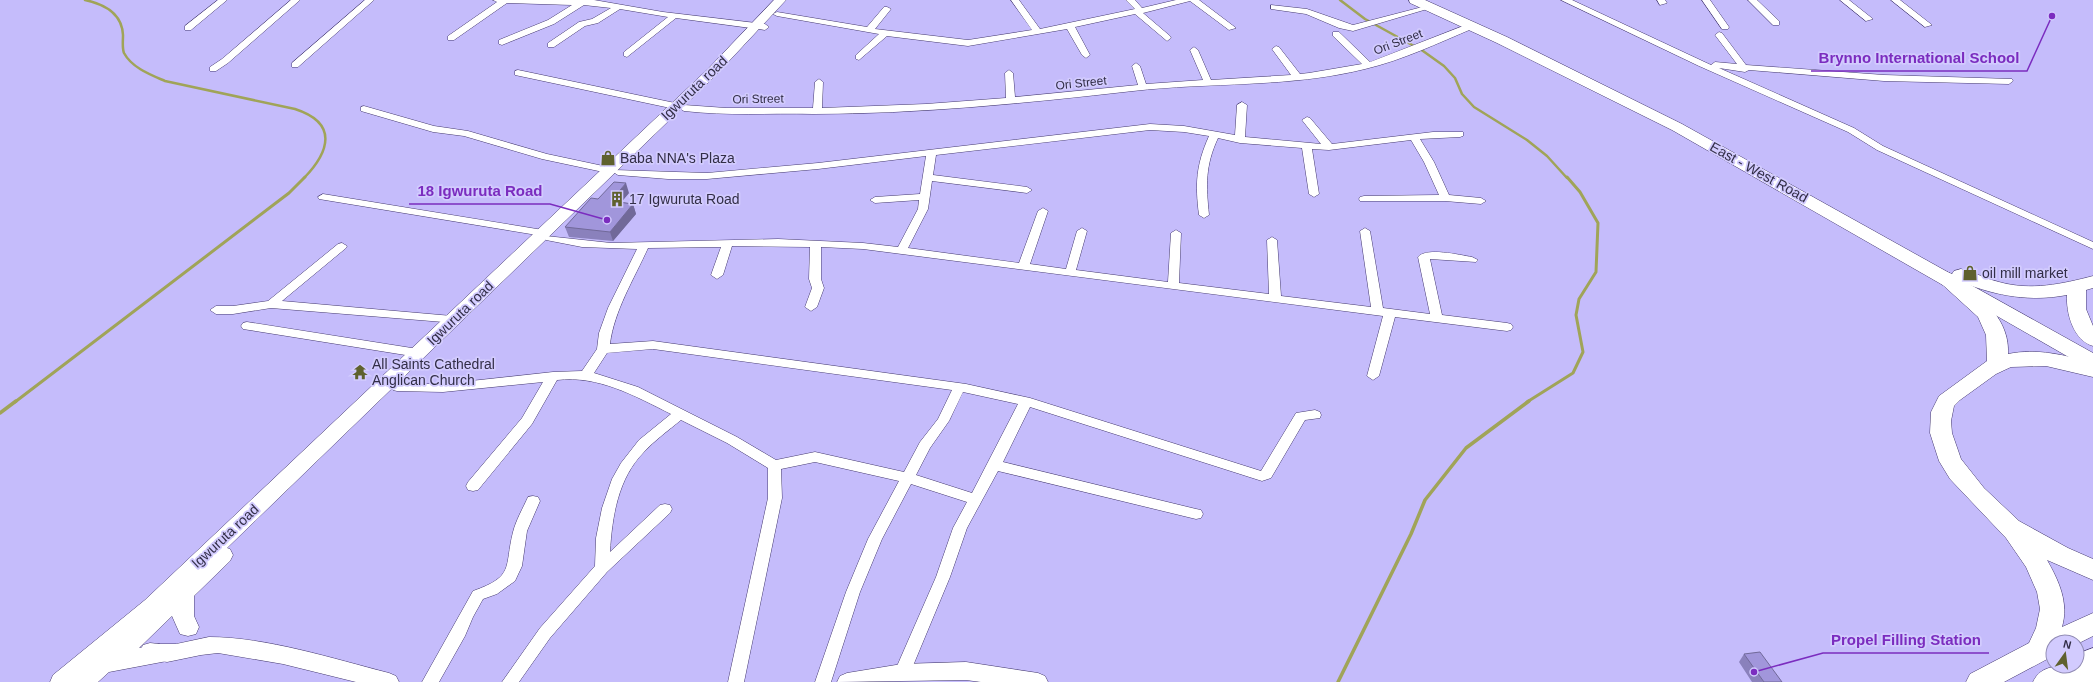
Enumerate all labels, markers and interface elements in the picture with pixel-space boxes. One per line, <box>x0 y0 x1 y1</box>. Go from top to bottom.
street label: Ori Street <box>1372 26 1425 58</box>
callout: Brynno International School <box>1811 44 2027 71</box>
text: Brynno International School <box>1819 49 2019 66</box>
street label: Igwuruta road <box>658 53 730 123</box>
street label: Ori Street <box>1055 73 1108 93</box>
street label: Ori Street <box>732 92 784 106</box>
street label: East - West Road <box>1707 138 1811 206</box>
shop icon: Baba NNA's Plaza <box>599 149 617 167</box>
place label: Baba NNA's Plaza <box>620 150 735 166</box>
callout: 18 Igwuruta Road <box>409 177 550 204</box>
text: 18 Igwuruta Road <box>417 182 543 199</box>
building icon: 17 Igwuruta Road <box>608 190 626 208</box>
place label: 17 Igwuruta Road <box>629 191 740 207</box>
shop icon: oil mill market <box>1961 264 1979 282</box>
place label: oil mill market <box>1982 265 2068 281</box>
street label: Igwuruta road <box>424 278 496 348</box>
place label: All Saints Cathedral Anglican Church <box>372 356 495 388</box>
temple icon: All Saints Cathedral Anglican Church <box>351 363 369 381</box>
street label: Igwuruta road <box>188 501 262 571</box>
callout: Propel Filling Station <box>1823 626 1989 653</box>
text: Propel Filling Station <box>1831 631 1981 648</box>
north arrow <box>2045 634 2085 674</box>
text: N <box>2062 638 2073 651</box>

